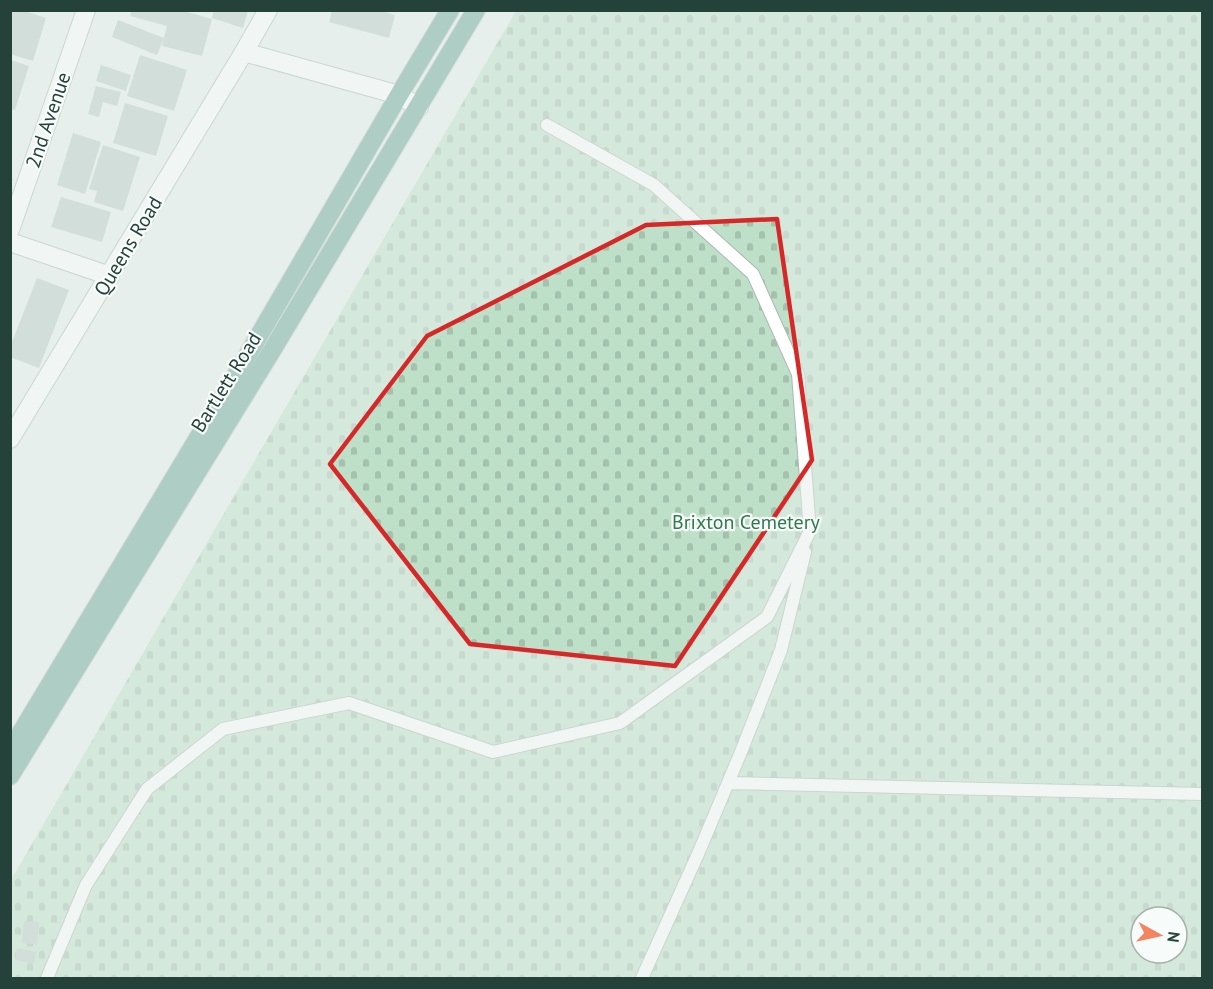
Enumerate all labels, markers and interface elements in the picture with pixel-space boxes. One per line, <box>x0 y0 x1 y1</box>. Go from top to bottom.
street label: 2nd Avenue <box>19 69 77 171</box>
street label: Queens Road <box>88 191 168 301</box>
street label: Bartlett Road <box>185 327 267 437</box>
park label: Brixton Cemetery <box>672 509 821 535</box>
north arrow <box>1129 905 1189 965</box>
text: N <box>1163 930 1184 944</box>

